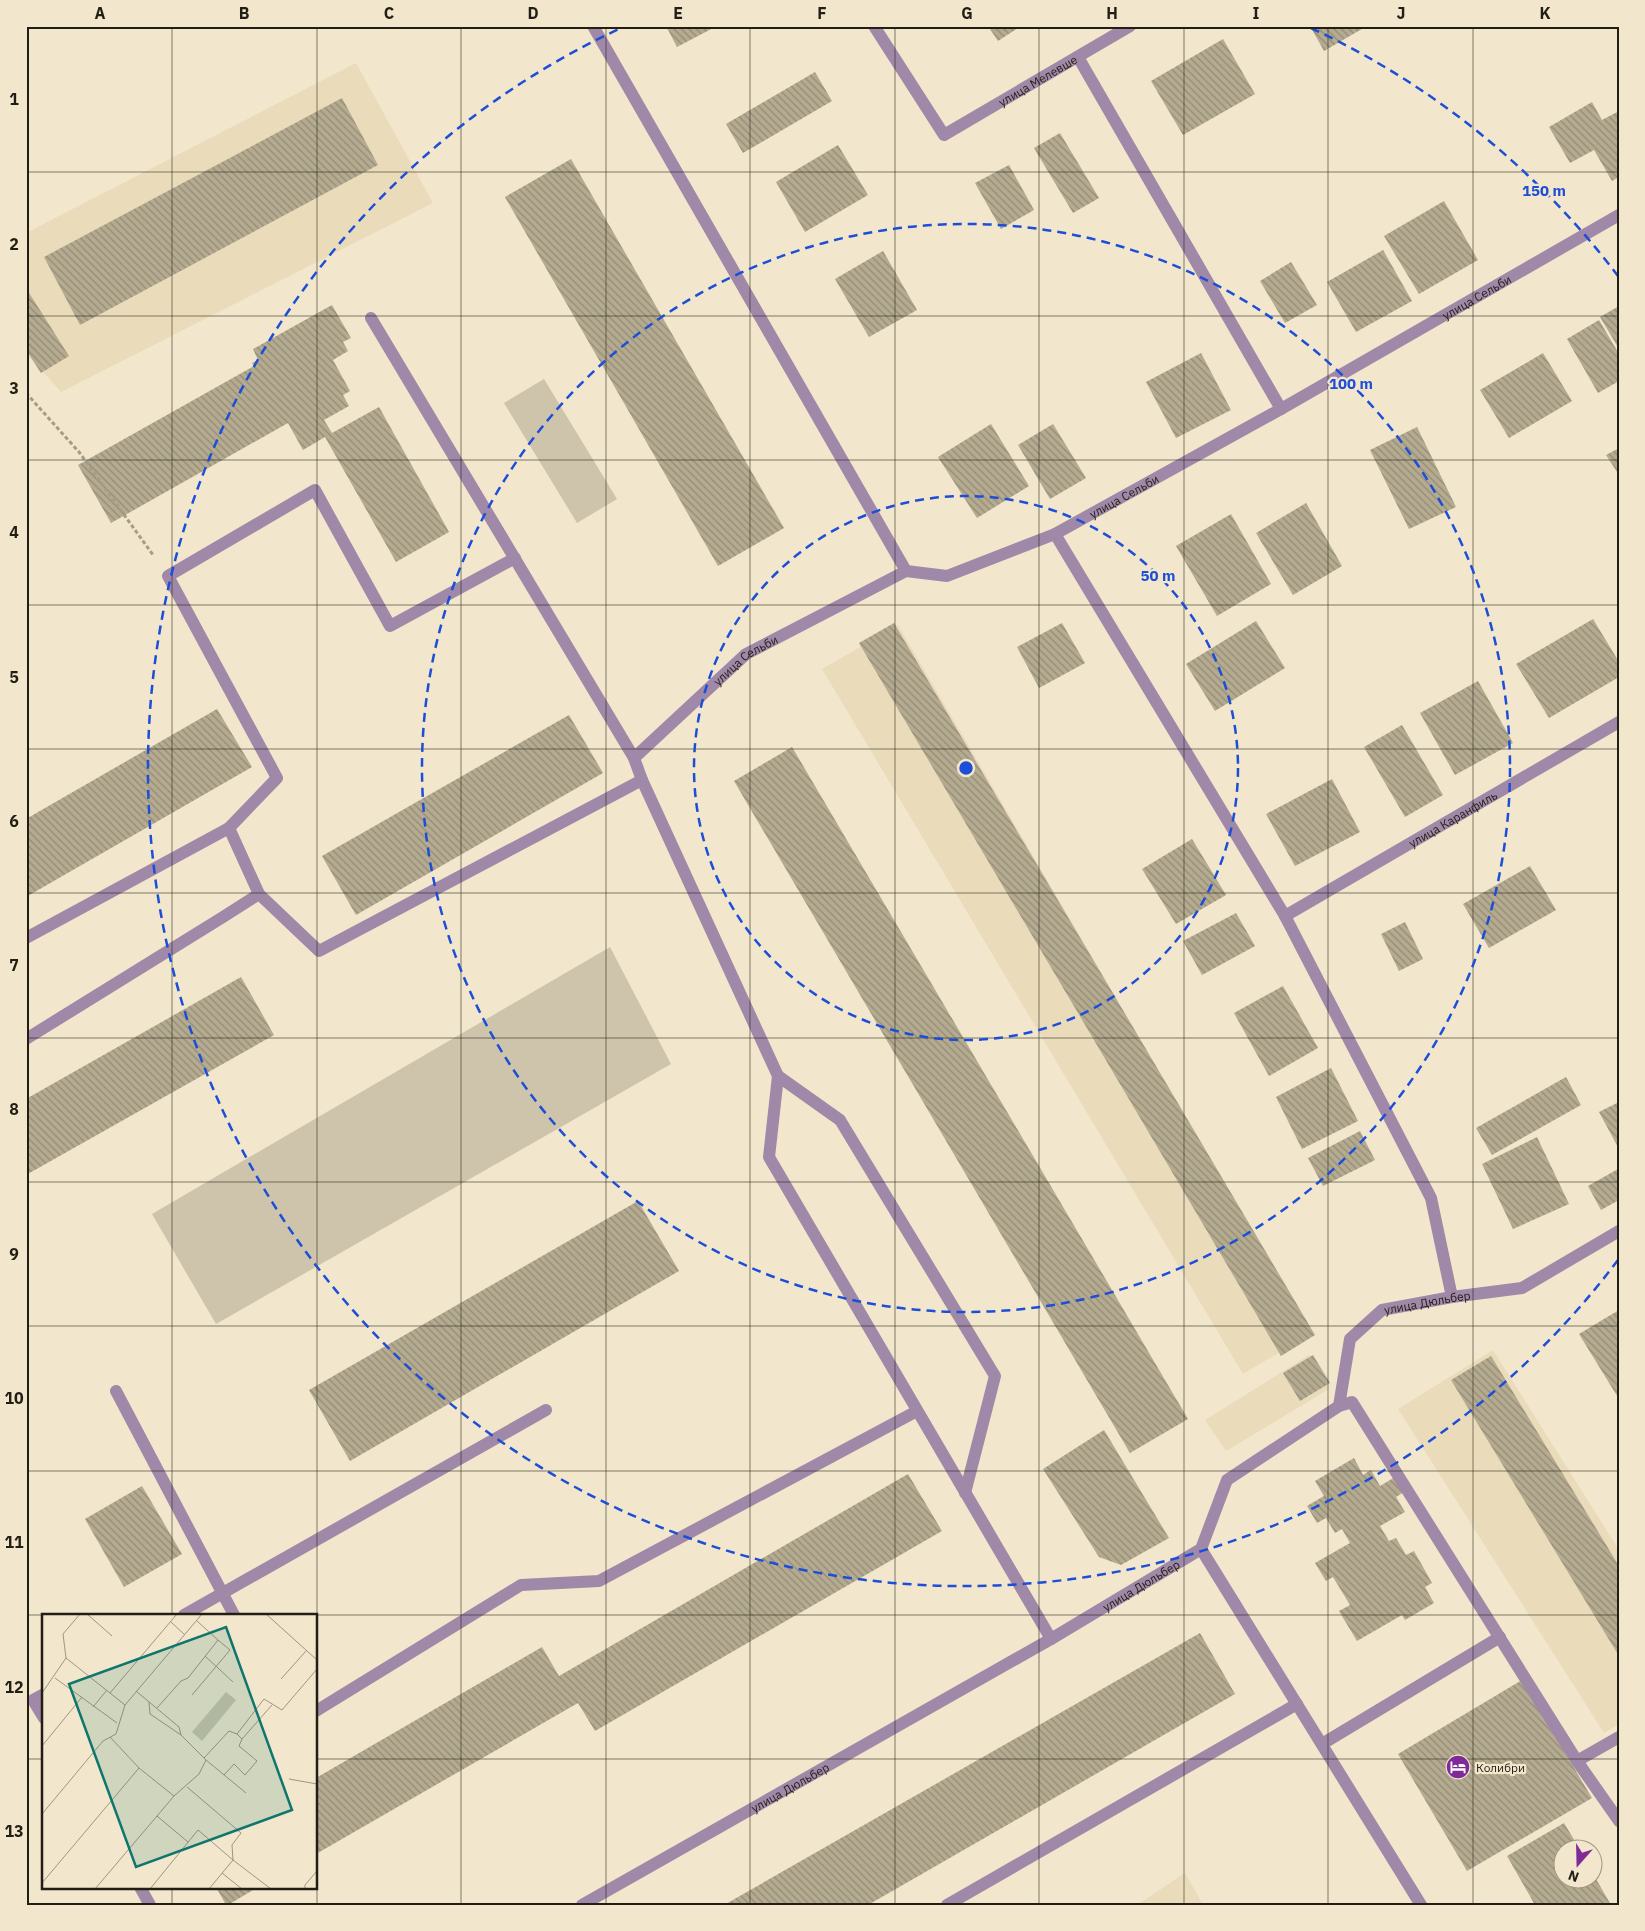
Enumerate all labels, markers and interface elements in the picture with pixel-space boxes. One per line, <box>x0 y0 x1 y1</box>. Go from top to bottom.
text: A <box>95 3 106 23</box>
text: B <box>239 3 250 23</box>
text: C <box>384 3 394 23</box>
text: D <box>527 3 539 23</box>
text: E <box>673 3 683 23</box>
text: F <box>817 3 827 23</box>
text: G <box>961 3 973 23</box>
text: H <box>1106 3 1118 23</box>
text: I <box>1253 3 1260 23</box>
text: J <box>1397 3 1405 23</box>
text: K <box>1539 3 1551 23</box>
street label: улица Мелевше <box>996 51 1080 109</box>
text: 1 <box>9 89 19 109</box>
text: 150 m <box>1522 181 1566 200</box>
text: 2 <box>9 234 19 254</box>
street label: улица Сельби <box>1439 271 1514 322</box>
text: 100 m <box>1329 374 1373 393</box>
text: 3 <box>9 378 19 398</box>
street label: улица Сельби <box>1087 471 1161 521</box>
text: 4 <box>9 522 19 542</box>
text: 50 m <box>1141 566 1175 585</box>
street label: улица Сельби <box>710 631 780 688</box>
text: 5 <box>9 667 19 687</box>
centre of rings <box>957 759 975 777</box>
street label: улица Каранфиль <box>1406 787 1500 850</box>
text: 6 <box>9 811 19 831</box>
text: 7 <box>9 955 19 975</box>
text: 8 <box>9 1099 19 1119</box>
text: 9 <box>9 1244 19 1264</box>
street label: улица Дюльбер <box>1383 1287 1471 1317</box>
text: 10 <box>4 1388 24 1408</box>
text: 11 <box>4 1532 24 1552</box>
street label: улица Дюльбер <box>1099 1556 1182 1614</box>
inset map <box>42 1614 318 1888</box>
text: 12 <box>4 1677 24 1697</box>
hotel icon: Колибри <box>1445 1754 1471 1780</box>
street label: улица Дюльбер <box>748 1759 832 1815</box>
place label: Колибри <box>1476 1760 1525 1775</box>
text: 13 <box>4 1821 24 1841</box>
north arrow <box>1552 1838 1602 1888</box>
text: N <box>1566 1866 1581 1886</box>

